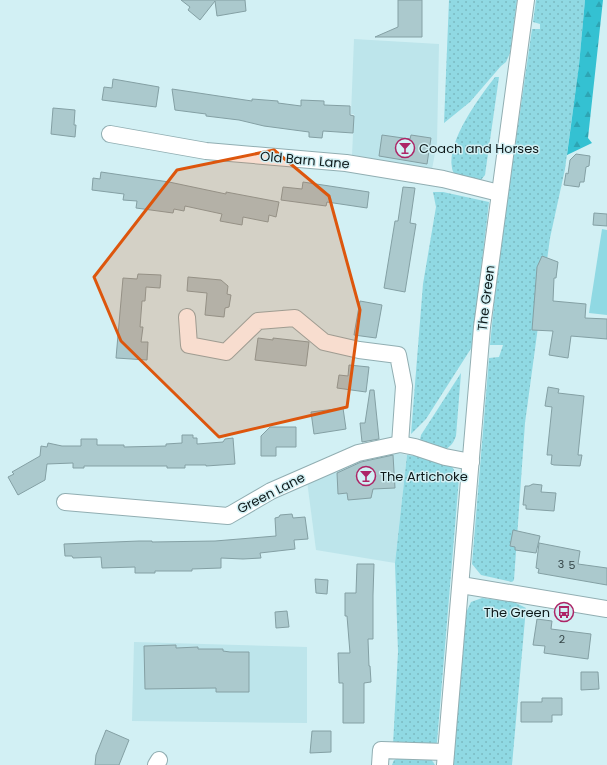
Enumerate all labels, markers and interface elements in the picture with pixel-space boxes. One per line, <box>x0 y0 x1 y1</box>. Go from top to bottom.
bar icon: Coach and Horses <box>394 137 416 159</box>
place label: Coach and Horses <box>419 139 539 158</box>
street label: Old Barn Lane <box>259 147 351 173</box>
street label: The Green <box>473 264 499 332</box>
bar icon: The Artichoke <box>355 465 377 487</box>
place label: The Artichoke <box>380 467 468 486</box>
street label: Green Lane <box>234 468 308 518</box>
house number: 3 <box>558 556 564 572</box>
house number: 5 <box>569 557 576 573</box>
bus stop icon: The Green <box>553 601 575 623</box>
place label: The Green <box>484 603 550 622</box>
house number: 2 <box>559 631 565 647</box>

